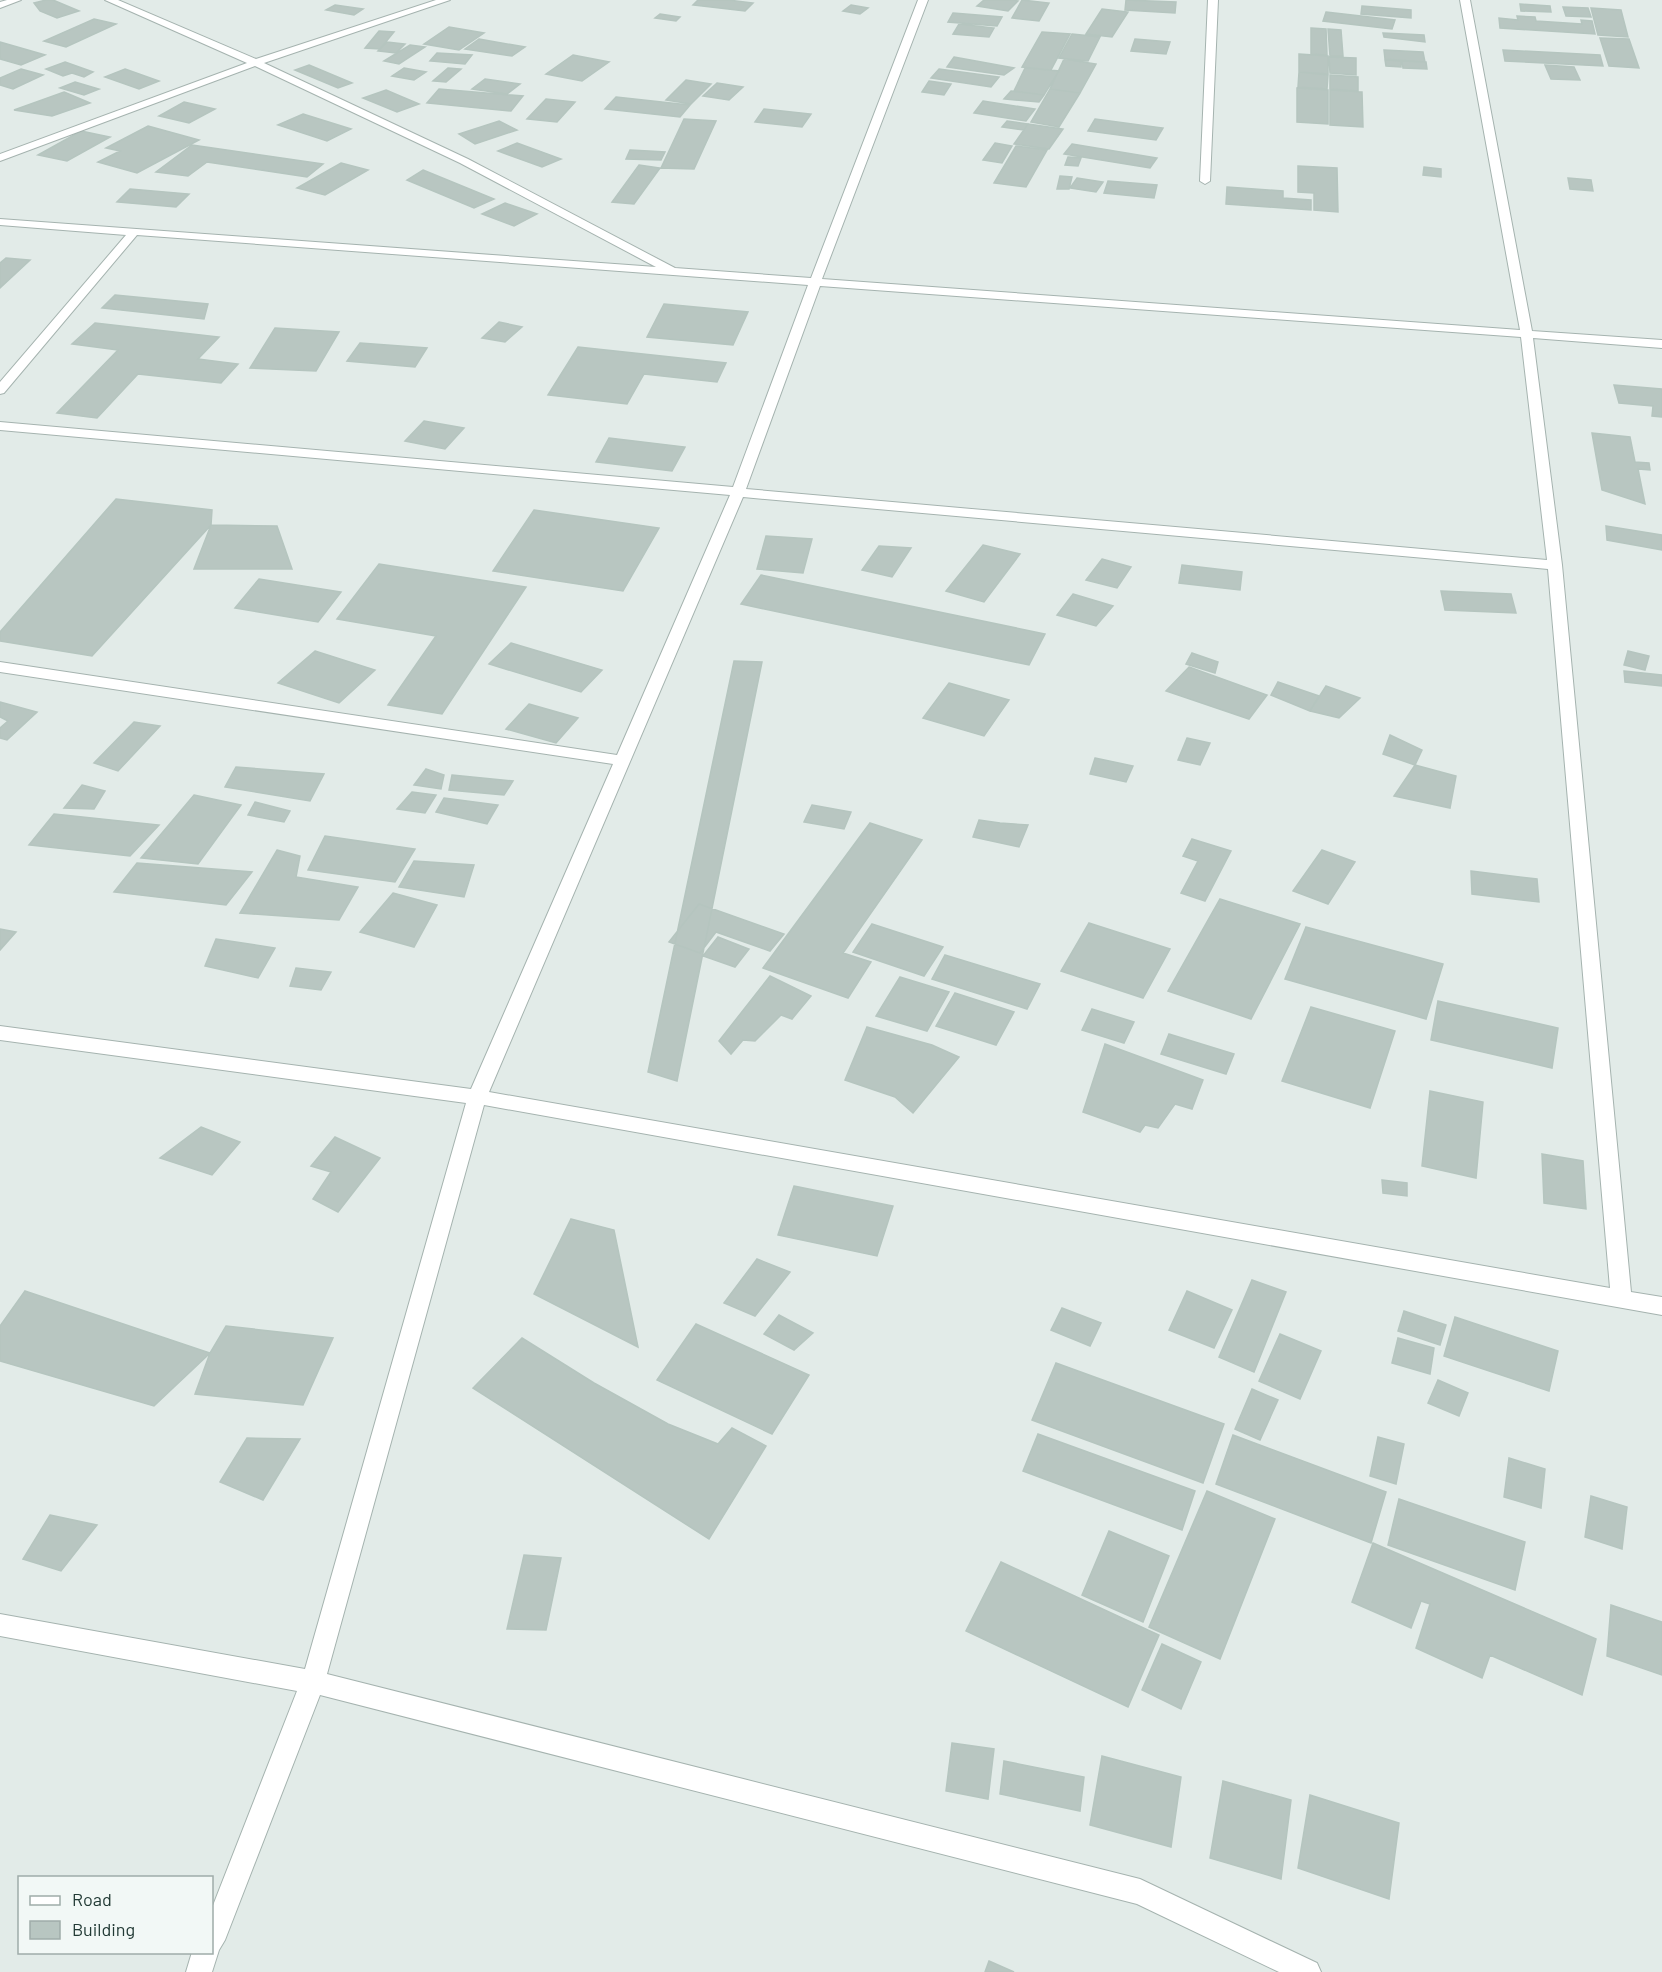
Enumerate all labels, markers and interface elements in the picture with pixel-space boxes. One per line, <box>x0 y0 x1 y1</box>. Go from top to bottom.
legend <box>18 1876 213 1954</box>
text: Road <box>72 1888 112 1910</box>
text: Building <box>72 1918 135 1940</box>

